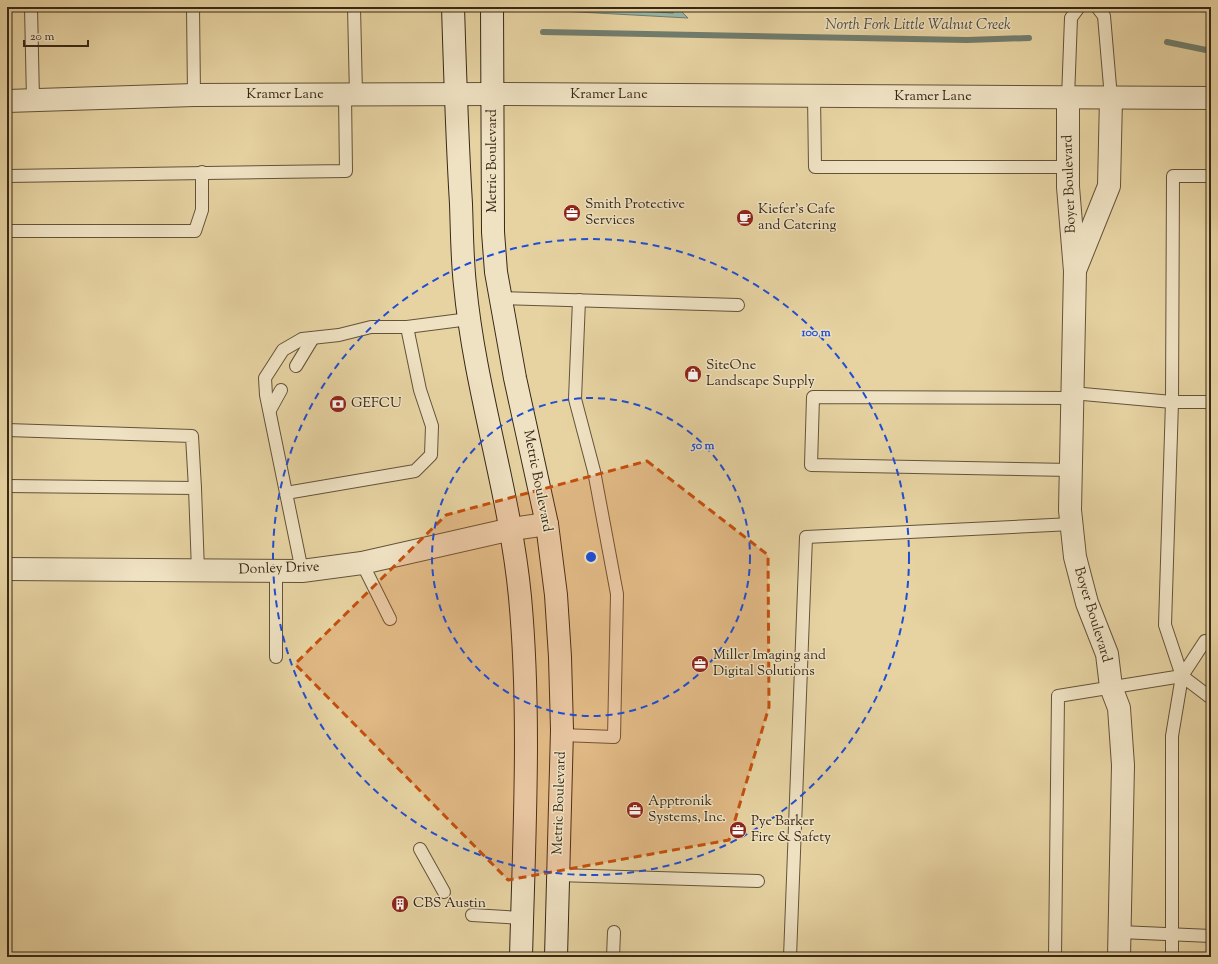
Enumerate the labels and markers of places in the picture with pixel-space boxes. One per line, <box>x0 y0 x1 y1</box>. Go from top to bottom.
place label: Smith Protective Services <box>585 195 685 231</box>
place label: Kiefer's Cafe and Catering <box>758 200 837 236</box>
office icon: Smith Protective Services <box>562 203 582 223</box>
cafe icon: Kiefer's Cafe and Catering <box>735 208 755 228</box>
place label: SiteOne Landscape Supply <box>706 356 815 392</box>
shop icon: SiteOne Landscape Supply <box>683 364 703 384</box>
bank icon: GEFCU <box>328 394 348 414</box>
place label: GEFCU <box>351 394 402 414</box>
centre of rings <box>584 550 598 564</box>
place label: Miller Imaging and Digital Solutions <box>713 646 826 682</box>
office icon: Miller Imaging and Digital Solutions <box>690 654 710 674</box>
place label: Apptronik Systems, Inc. <box>648 792 726 828</box>
office icon: Apptronik Systems, Inc. <box>625 800 645 820</box>
place label: Pye Barker Fire & Safety <box>751 812 831 848</box>
office icon: Pye Barker Fire & Safety <box>728 820 748 840</box>
building icon: CBS Austin <box>390 894 410 914</box>
place label: CBS Austin <box>413 894 486 914</box>

